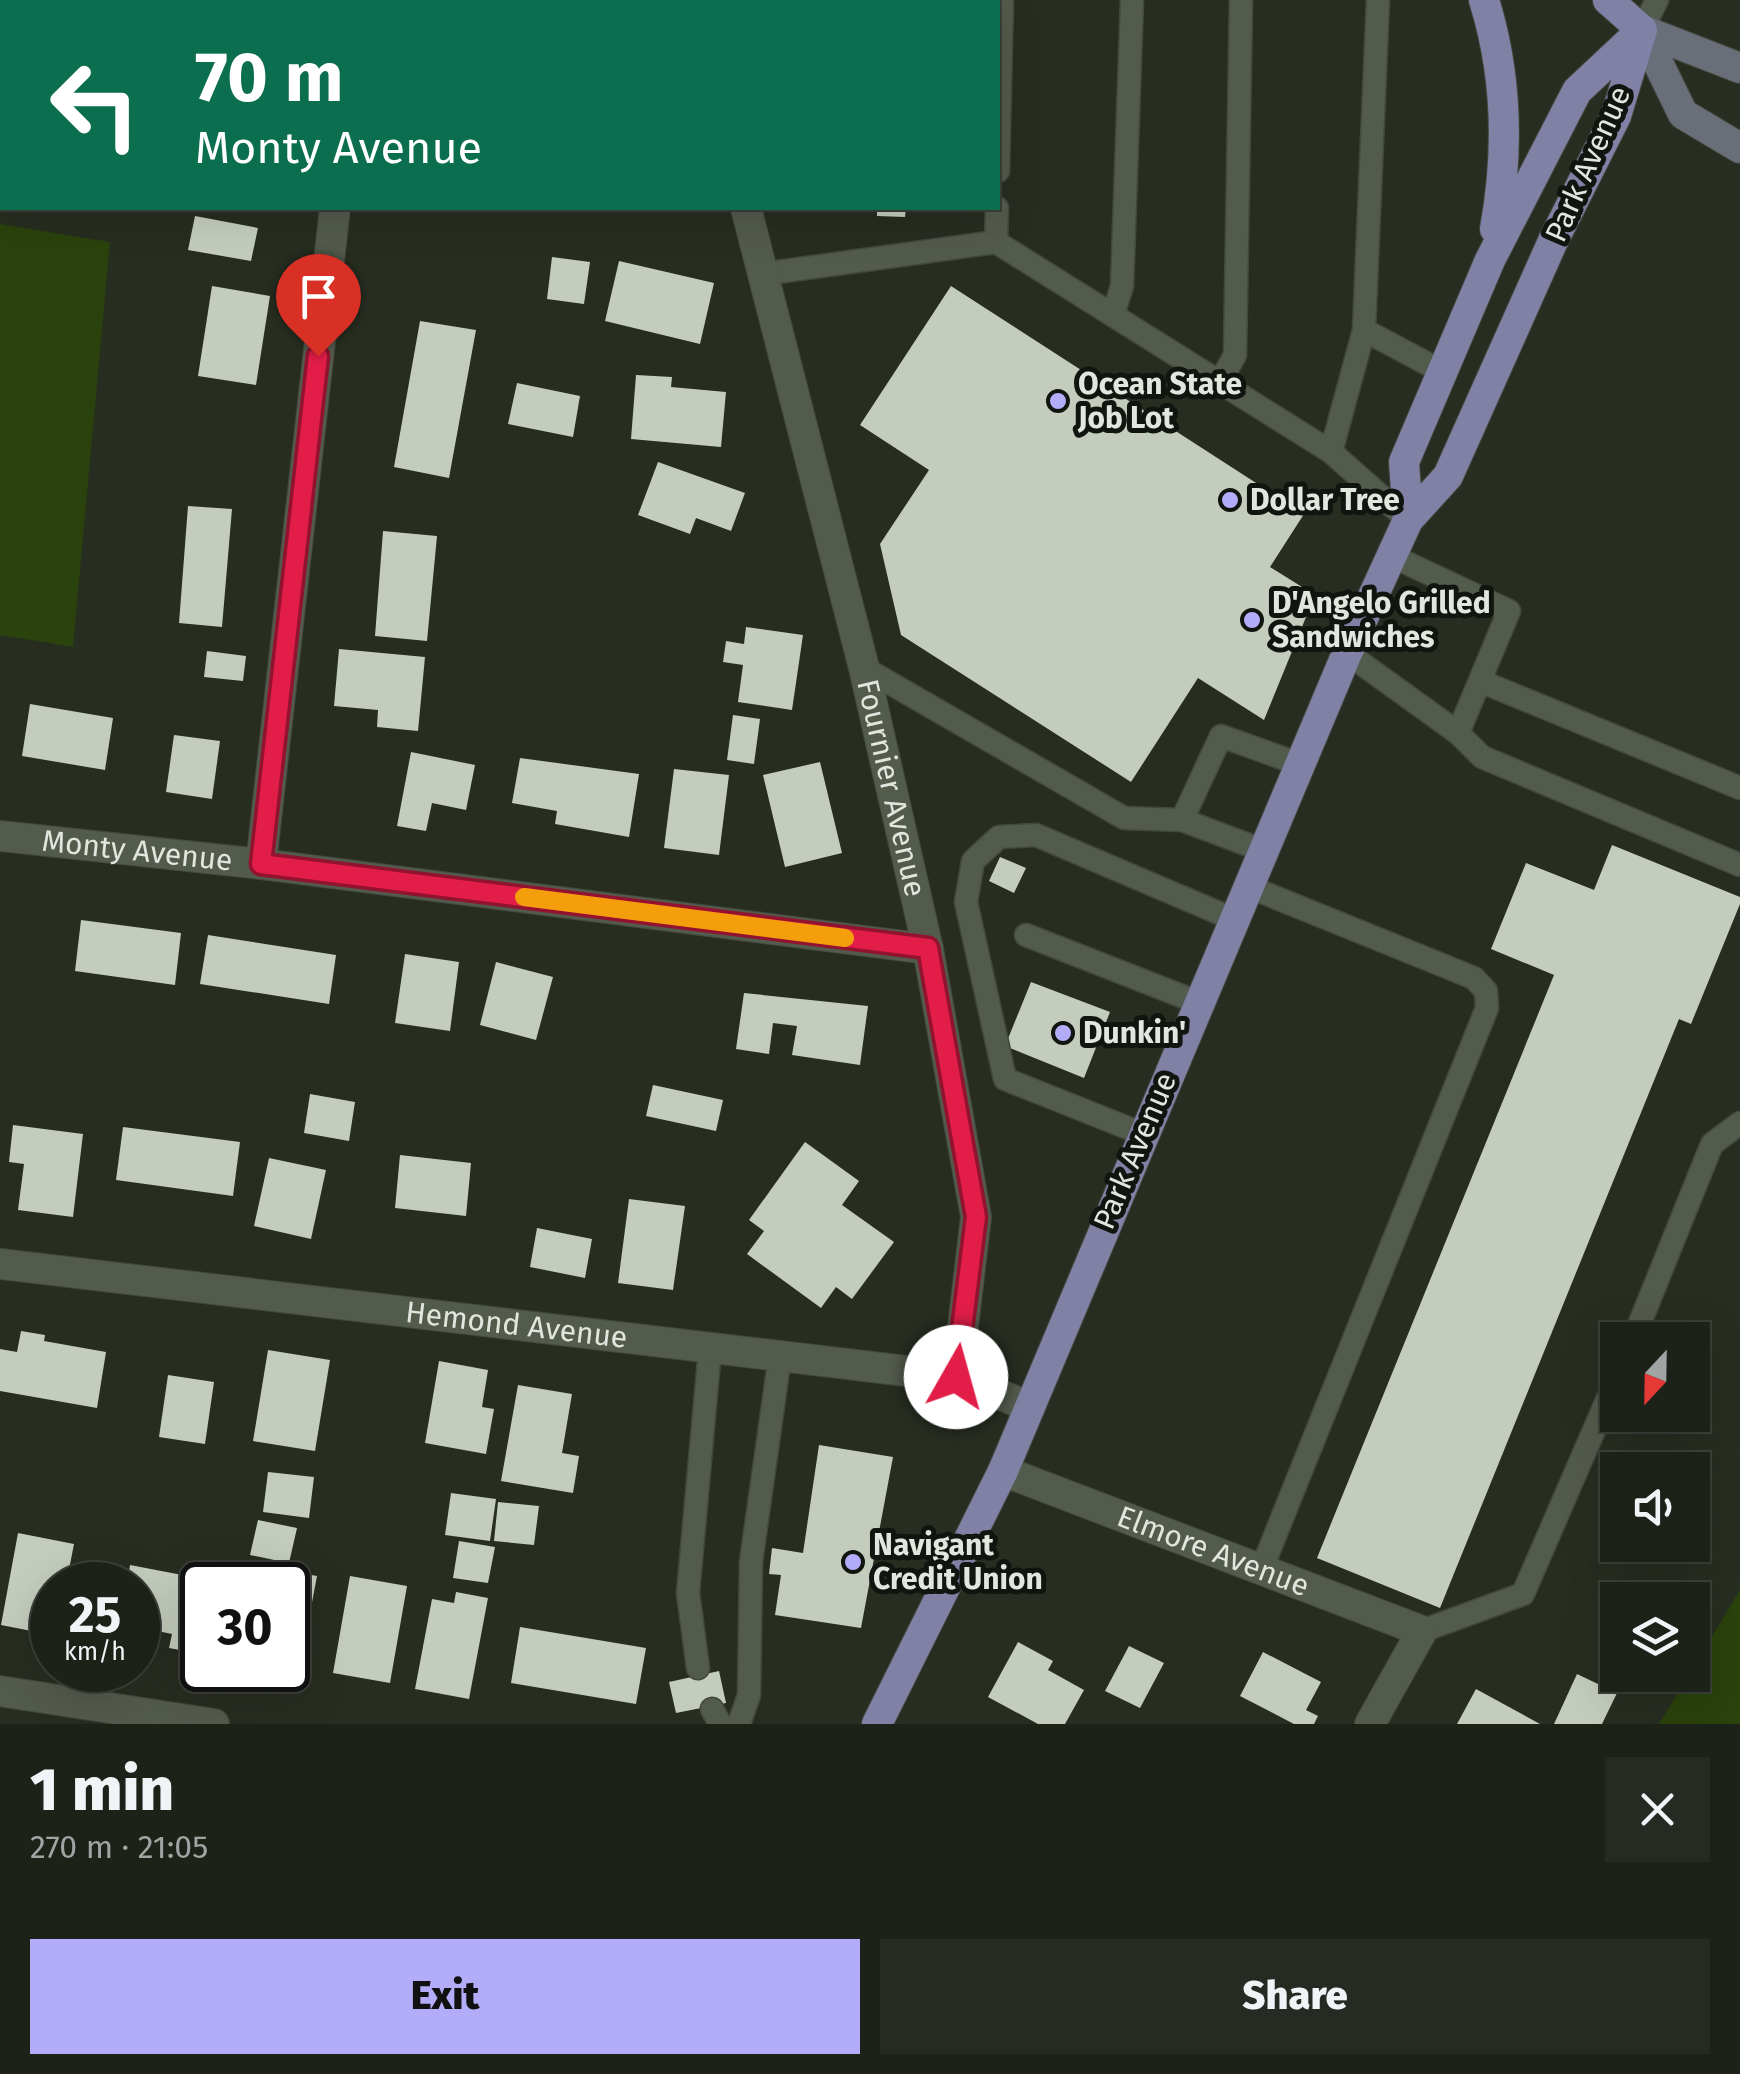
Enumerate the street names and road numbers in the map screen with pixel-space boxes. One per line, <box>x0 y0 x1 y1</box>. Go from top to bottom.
street label: Park Avenue <box>1538 81 1638 247</box>
street label: Fournier Avenue <box>849 676 934 900</box>
street label: Monty Avenue <box>40 823 234 879</box>
street label: Park Avenue <box>1086 1067 1184 1235</box>
street label: Hemond Avenue <box>404 1294 629 1356</box>
street label: Elmore Avenue <box>1112 1498 1314 1604</box>

